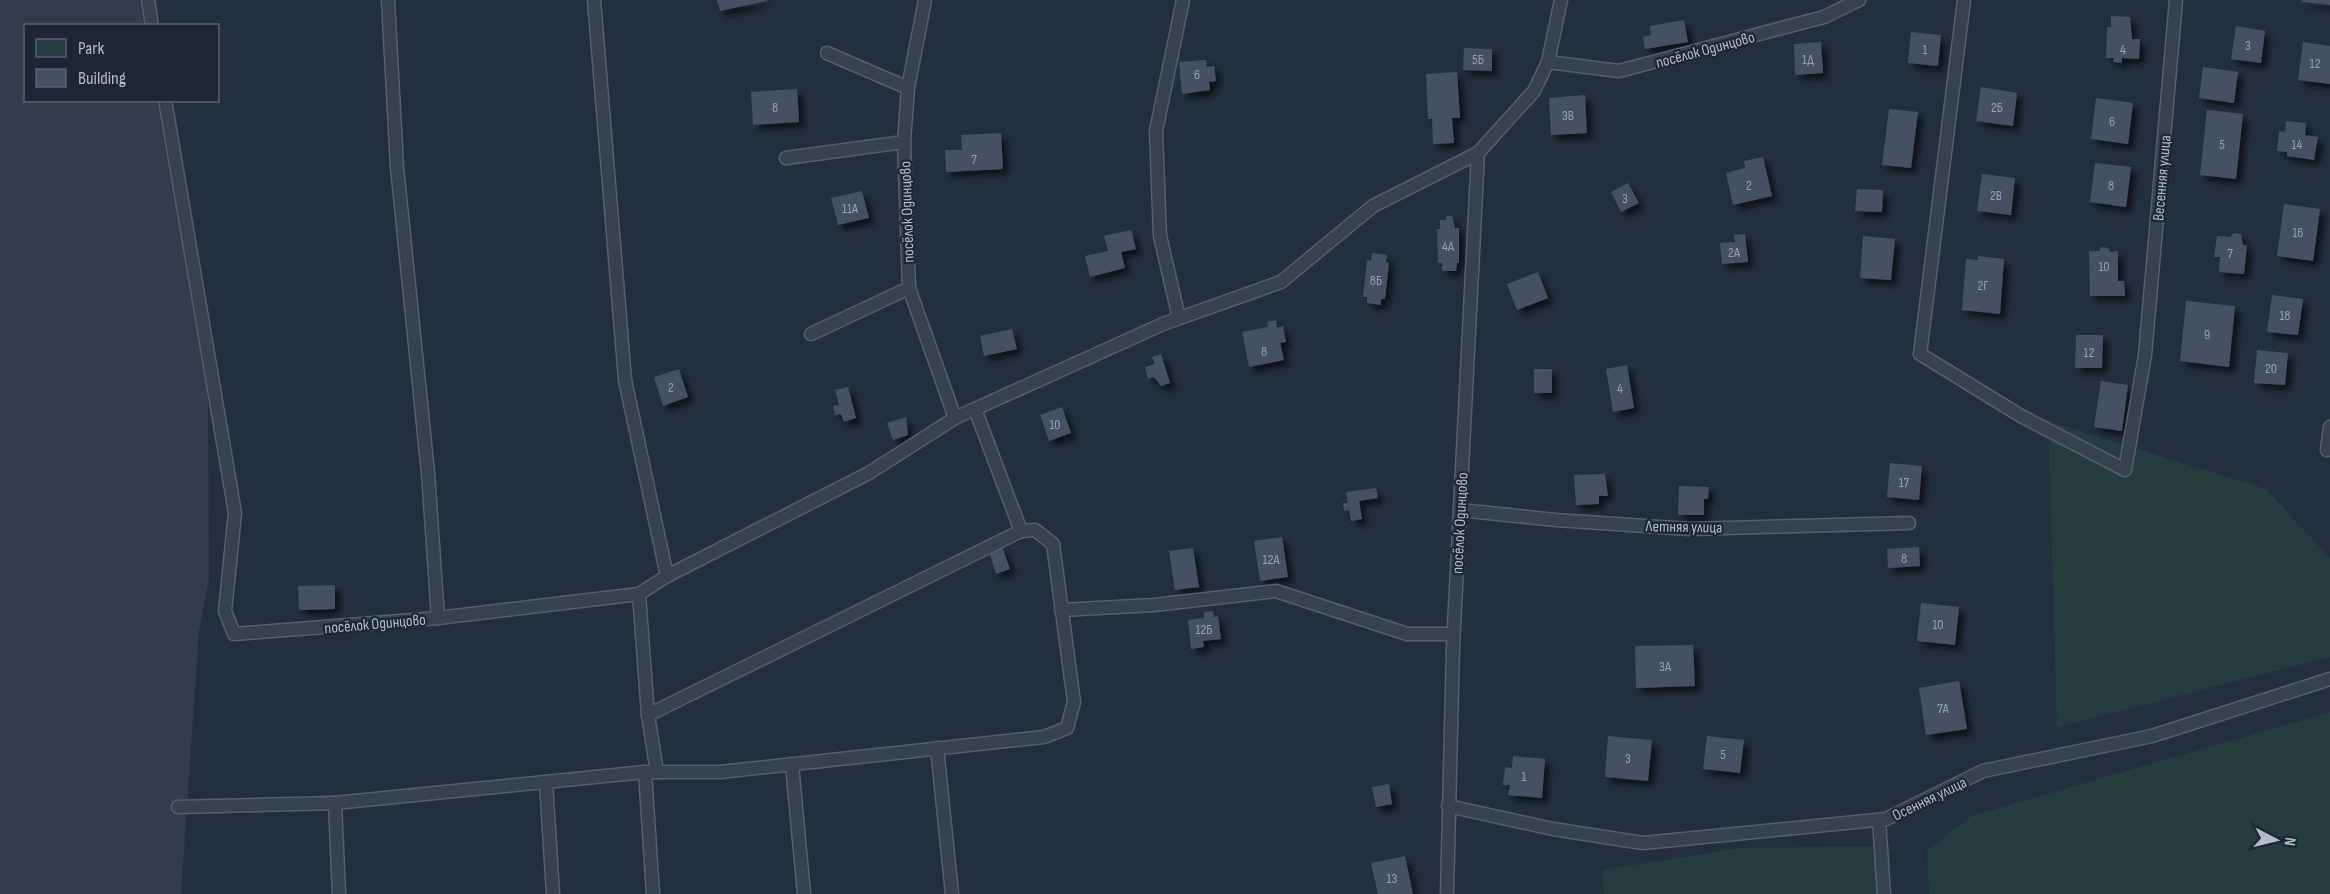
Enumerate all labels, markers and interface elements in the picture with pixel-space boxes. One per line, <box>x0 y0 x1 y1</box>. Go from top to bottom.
legend <box>24 24 219 102</box>
street label: посёлок Одинцово <box>1654 28 1757 73</box>
house number: 3 <box>2245 37 2251 54</box>
text: Park <box>78 38 104 59</box>
house number: 1 <box>1923 41 1928 58</box>
house number: 4 <box>2120 41 2126 58</box>
house number: 5Б <box>1472 51 1484 68</box>
house number: 1Д <box>1802 51 1814 68</box>
house number: 12 <box>2310 55 2321 72</box>
house number: 6 <box>1194 66 1200 83</box>
text: Building <box>78 68 126 89</box>
house number: 8 <box>772 99 778 116</box>
house number: 2Б <box>1991 99 2003 116</box>
house number: 3В <box>1562 107 1574 124</box>
house number: 6 <box>2109 113 2115 130</box>
street label: Весенняя улица <box>2149 134 2176 222</box>
house number: 5 <box>2219 136 2225 153</box>
house number: 14 <box>2292 136 2303 153</box>
house number: 7 <box>971 151 977 168</box>
street label: посёлок Одинцово <box>896 161 919 263</box>
house number: 2 <box>1746 177 1752 194</box>
house number: 8 <box>2108 177 2114 194</box>
house number: 2В <box>1990 187 2002 204</box>
house number: 3 <box>1622 190 1628 207</box>
house number: 11А <box>842 200 859 217</box>
house number: 16 <box>2292 224 2304 241</box>
house number: 4А <box>1442 238 1455 255</box>
house number: 2А <box>1728 244 1741 261</box>
house number: 7 <box>2227 245 2233 262</box>
house number: 10 <box>2098 258 2110 275</box>
house number: 8Б <box>1370 272 1382 289</box>
house number: 2Г <box>1978 277 1988 294</box>
house number: 18 <box>2279 307 2291 324</box>
house number: 9 <box>2204 326 2210 343</box>
house number: 8 <box>1261 343 1267 360</box>
house number: 12 <box>2084 344 2095 361</box>
house number: 20 <box>2265 360 2277 377</box>
house number: 2 <box>668 379 674 396</box>
house number: 4 <box>1617 380 1623 397</box>
house number: 10 <box>1049 416 1061 433</box>
street label: посёлок Одинцово <box>1448 472 1473 574</box>
house number: 17 <box>1899 474 1910 491</box>
street label: Летняя улица <box>1644 517 1722 538</box>
house number: 8 <box>1901 550 1907 567</box>
house number: 12А <box>1263 551 1280 568</box>
street label: посёлок Одинцово <box>324 611 427 638</box>
house number: 10 <box>1932 616 1944 633</box>
house number: 12Б <box>1196 621 1212 638</box>
house number: 3А <box>1659 658 1672 675</box>
house number: 7А <box>1937 700 1950 717</box>
house number: 5 <box>1720 746 1726 763</box>
house number: 3 <box>1625 750 1631 767</box>
house number: 1 <box>1522 768 1527 785</box>
street label: Осенняя улица <box>1889 773 1970 825</box>
north arrow <box>2246 810 2306 870</box>
text: N <box>2279 836 2299 847</box>
house number: 13 <box>1387 870 1398 887</box>

